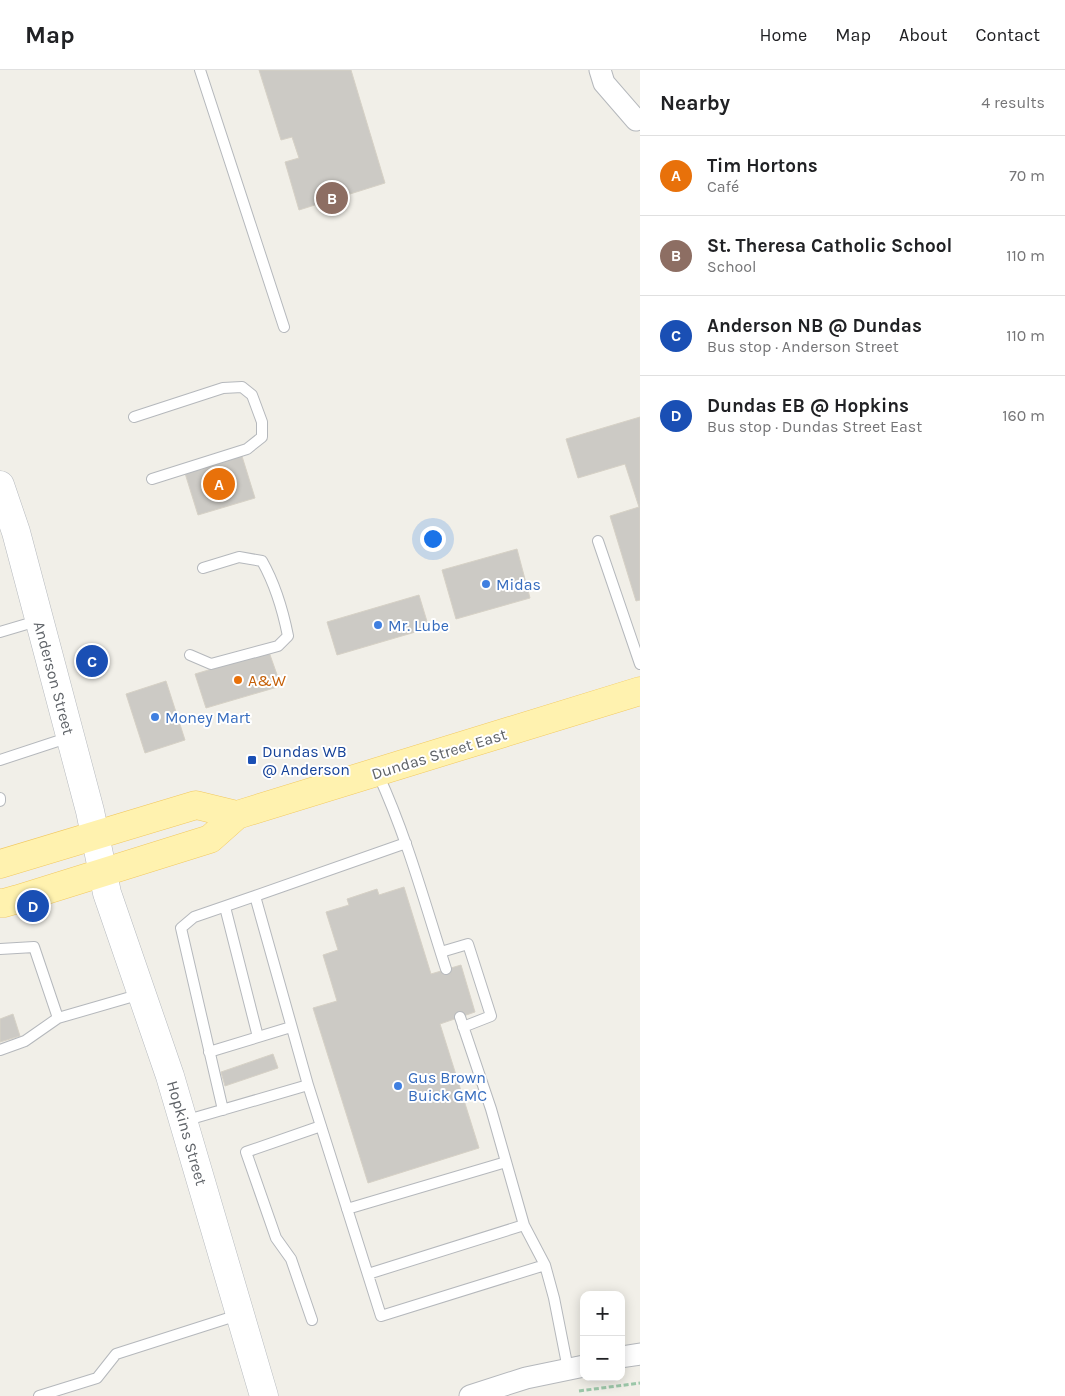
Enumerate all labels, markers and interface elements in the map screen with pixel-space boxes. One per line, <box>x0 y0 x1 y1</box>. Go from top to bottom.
text: Map <box>25 21 75 49</box>
text: Home <box>759 24 807 46</box>
text: Map <box>835 24 871 46</box>
text: About <box>899 24 948 46</box>
text: Contact <box>976 24 1040 46</box>
text: Nearby <box>660 91 730 115</box>
text: 4 results <box>981 93 1045 112</box>
text: Tim Hortons <box>707 155 818 177</box>
text: A <box>671 166 681 185</box>
text: 70 m <box>1009 166 1045 185</box>
text: Café <box>707 177 739 196</box>
pin: B <box>316 179 348 217</box>
text: St. Theresa Catholic School <box>707 235 952 257</box>
text: B <box>671 246 681 265</box>
text: 110 m <box>1006 246 1045 265</box>
text: School <box>707 257 757 276</box>
text: Anderson NB @ Dundas <box>707 315 922 337</box>
text: C <box>671 326 681 345</box>
text: 110 m <box>1006 326 1045 345</box>
text: Bus stop · Anderson Street <box>707 337 899 356</box>
text: Dundas EB @ Hopkins <box>707 395 909 417</box>
text: D <box>671 406 681 425</box>
text: 160 m <box>1002 406 1045 425</box>
text: Bus stop · Dundas Street East <box>707 417 922 436</box>
pin: A <box>203 465 235 503</box>
your location <box>420 526 446 552</box>
place label: Midas <box>496 575 541 594</box>
marker: Midas <box>480 578 492 590</box>
place label: Mr. Lube <box>388 616 449 635</box>
street label: Anderson Street <box>30 619 78 737</box>
marker: Mr. Lube <box>372 619 384 631</box>
pin: C <box>76 642 108 680</box>
place label: A&W <box>248 671 287 690</box>
marker: A&W <box>232 674 244 686</box>
place label: Money Mart <box>165 708 251 727</box>
marker: Money Mart <box>149 711 161 723</box>
street label: Dundas Street East <box>369 724 509 784</box>
place label: Dundas WB @ Anderson <box>262 742 350 779</box>
marker: Dundas WB @ Anderson <box>246 754 258 766</box>
pin: D <box>17 887 49 925</box>
place label: Gus Brown Buick GMC <box>408 1068 487 1105</box>
street label: Hopkins Street <box>163 1078 211 1188</box>
marker: Gus Brown Buick GMC <box>392 1080 404 1092</box>
map controls <box>580 1291 625 1381</box>
button: + <box>580 1291 625 1336</box>
button: − <box>580 1336 625 1381</box>

